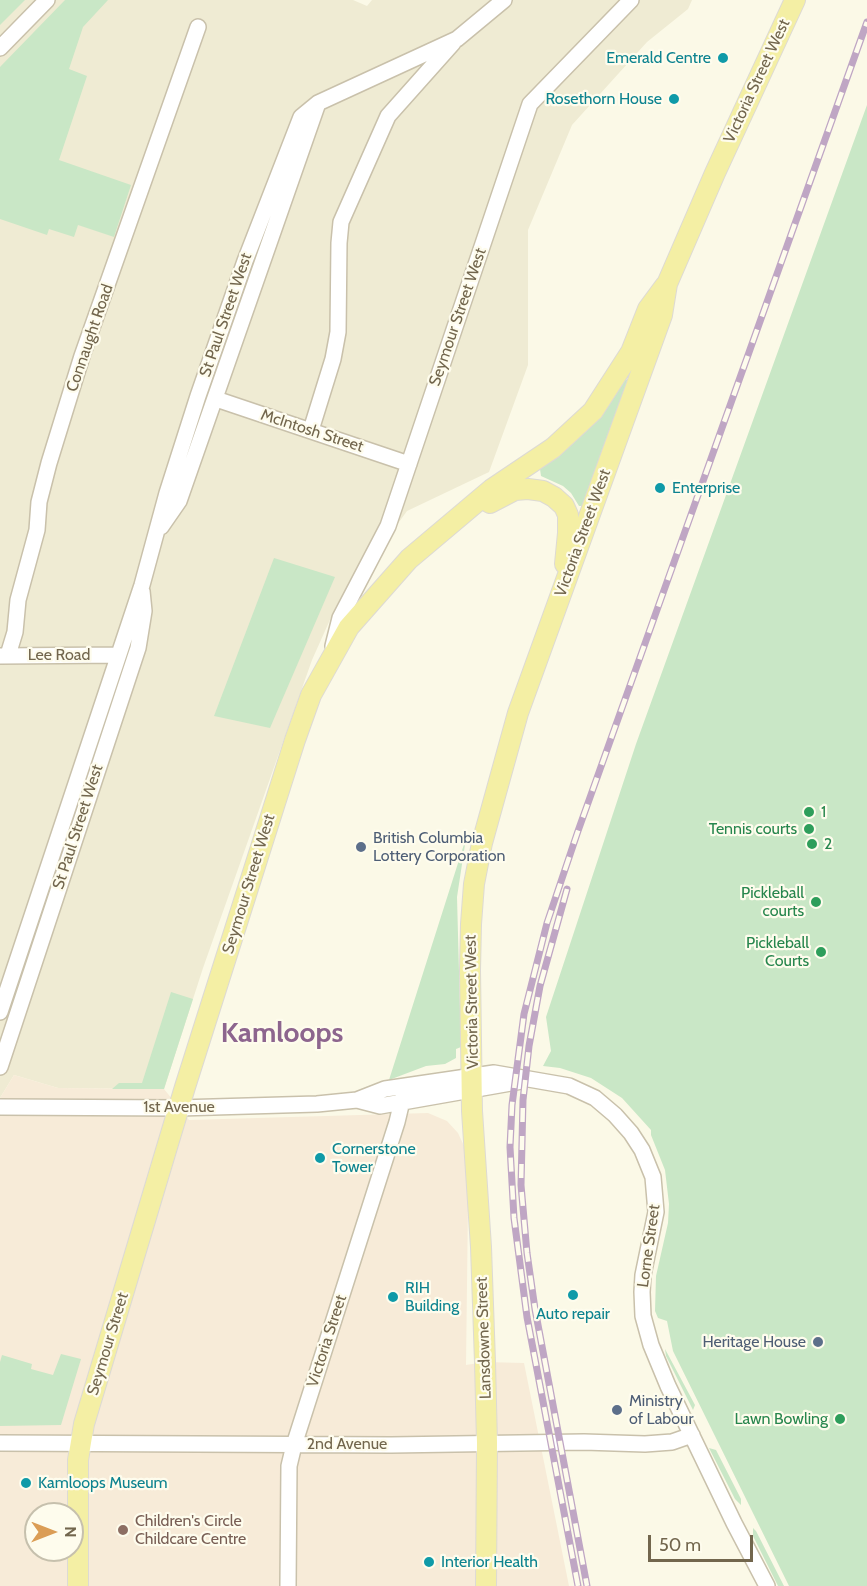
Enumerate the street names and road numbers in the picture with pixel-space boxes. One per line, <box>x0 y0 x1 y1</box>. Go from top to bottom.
street label: Victoria Street West <box>720 16 794 146</box>
street label: Seymour Street West <box>425 245 491 389</box>
street label: St Paul Street West <box>196 250 256 380</box>
street label: Connaught Road <box>63 282 117 394</box>
street label: McIntosh Street <box>258 405 366 457</box>
street label: Victoria Street West <box>551 467 615 599</box>
street label: Lee Road <box>28 645 90 665</box>
street label: St Paul Street West <box>49 762 107 892</box>
street label: Seymour Street West <box>219 812 279 956</box>
street label: Victoria Street West <box>461 935 483 1069</box>
street label: 1st Avenue <box>143 1097 215 1117</box>
street label: Lorne Street <box>634 1203 664 1289</box>
street label: Lansdowne Street <box>472 1277 496 1399</box>
street label: Seymour Street <box>83 1290 133 1398</box>
street label: Victoria Street <box>303 1292 351 1390</box>
street label: 2nd Avenue <box>307 1434 387 1454</box>

